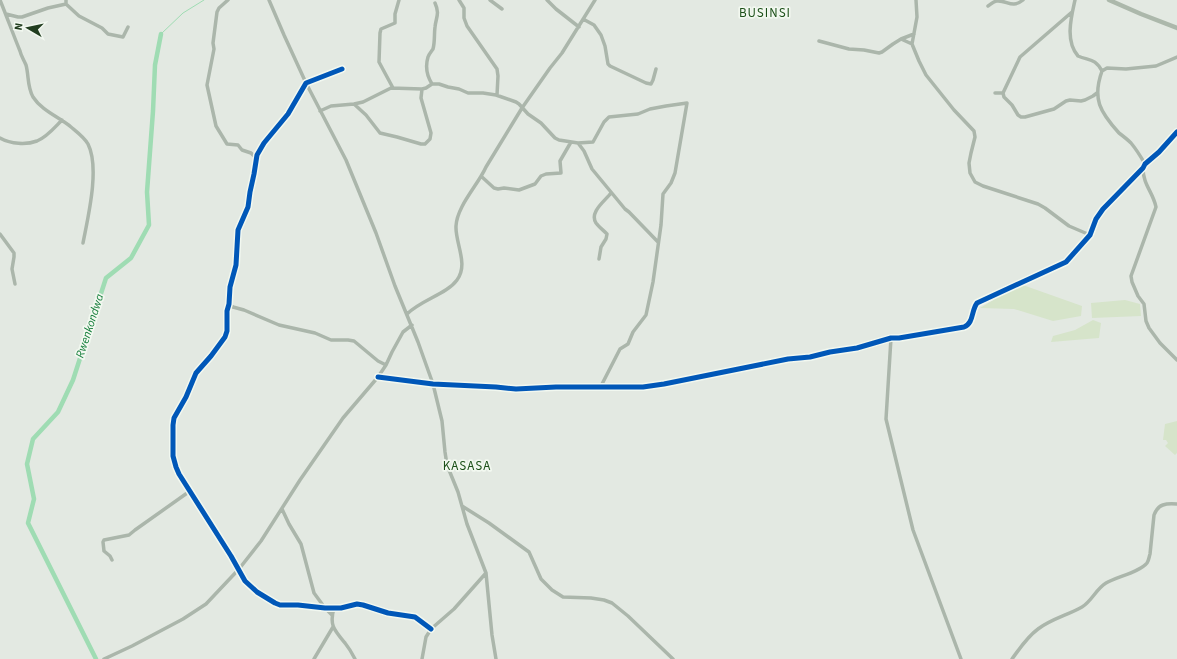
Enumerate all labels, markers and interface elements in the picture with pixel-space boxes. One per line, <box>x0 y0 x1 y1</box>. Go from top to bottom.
district label: BUSINSI <box>739 4 791 22</box>
north arrow <box>8 8 48 48</box>
text: N <box>11 22 27 31</box>
water label: Rwenkondwa <box>72 291 109 360</box>
district label: KASASA <box>443 457 491 475</box>

